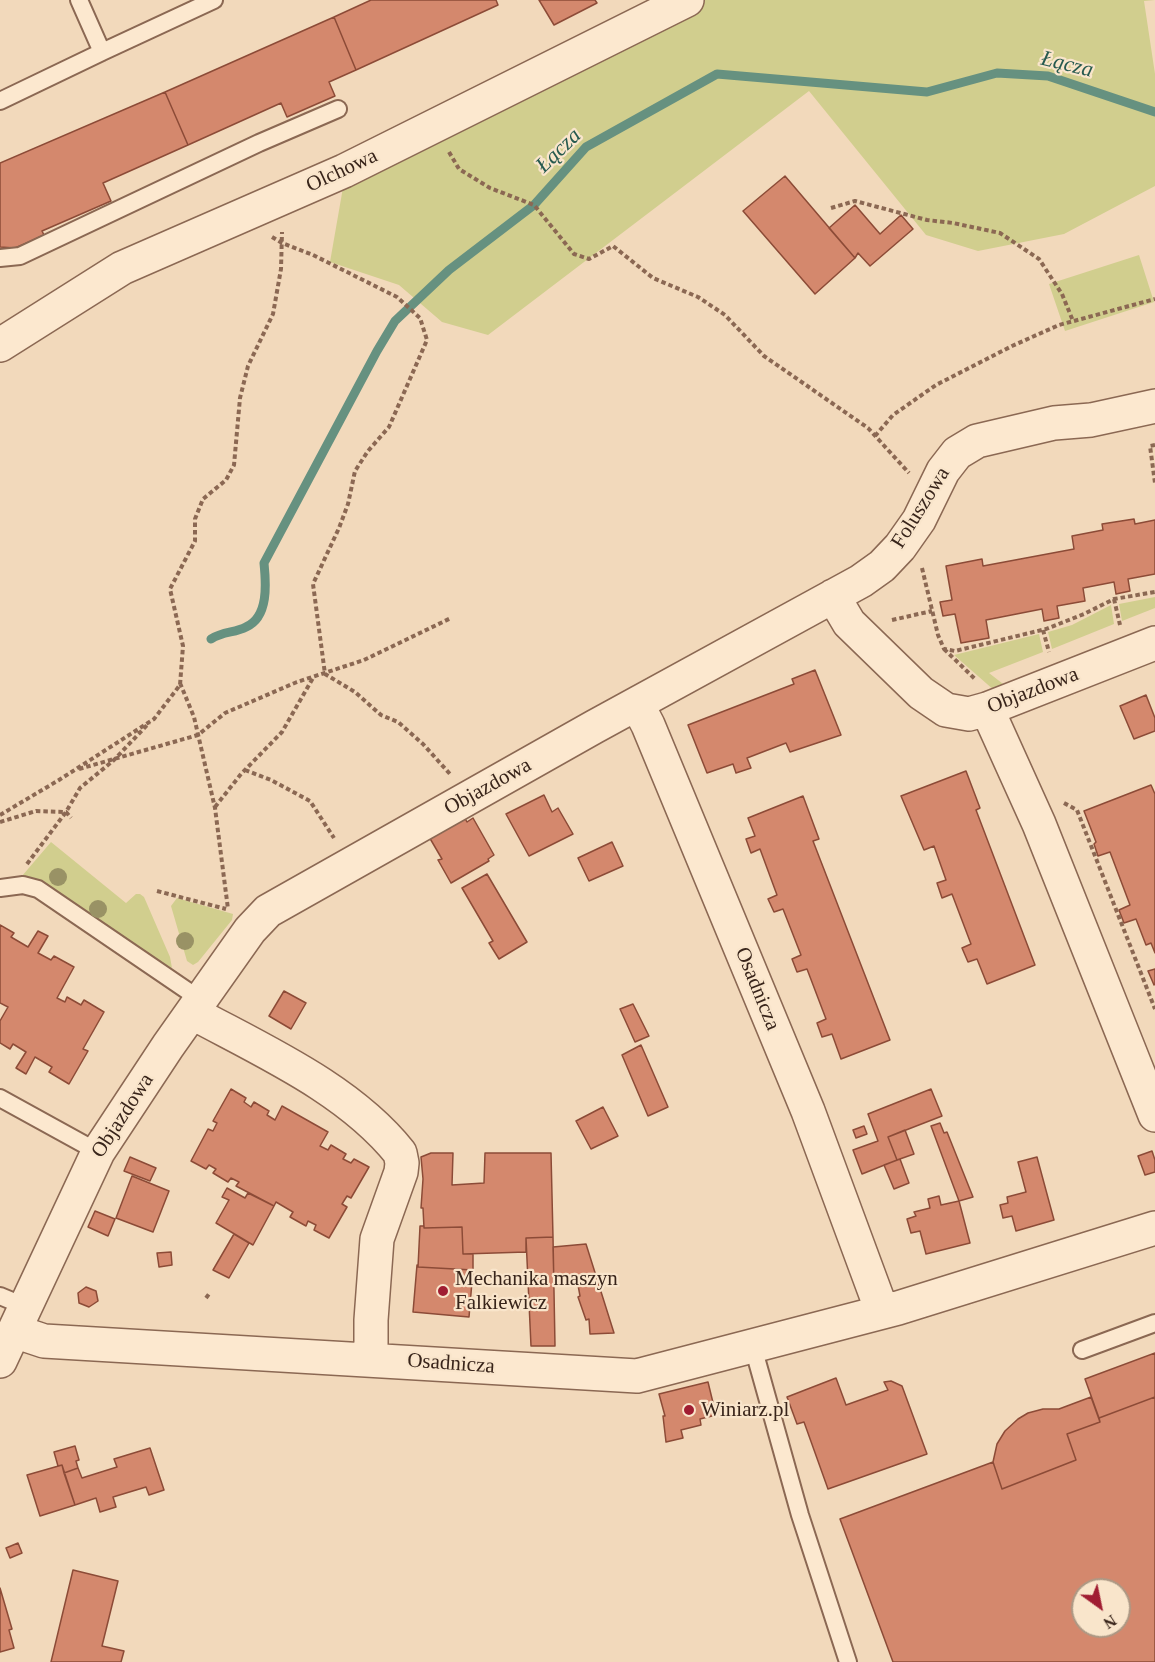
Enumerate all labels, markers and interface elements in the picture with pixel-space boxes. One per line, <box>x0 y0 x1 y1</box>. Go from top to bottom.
water label: Łącza <box>1038 46 1096 84</box>
water label: Łącza <box>531 123 587 179</box>
street label: Olchowa <box>302 144 382 198</box>
street label: Foluszowa <box>886 463 956 553</box>
street label: Objazdowa <box>984 662 1082 720</box>
street label: Objazdowa <box>440 753 536 821</box>
street label: Osadnicza <box>729 944 785 1034</box>
street label: Objazdowa <box>86 1069 160 1163</box>
place label: Mechanika maszyn Falkiewicz <box>455 1266 618 1316</box>
marker: Mechanika maszyn Falkiewicz <box>436 1284 450 1298</box>
street label: Osadnicza <box>406 1348 496 1380</box>
place label: Winiarz.pl <box>701 1397 789 1423</box>
marker: Winiarz.pl <box>682 1403 696 1417</box>
north arrow <box>1071 1578 1131 1638</box>
text: N <box>1101 1612 1119 1632</box>

